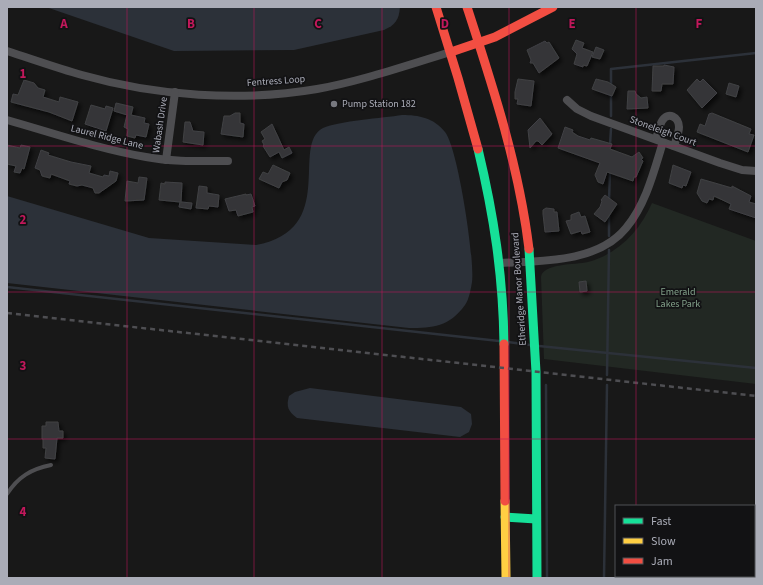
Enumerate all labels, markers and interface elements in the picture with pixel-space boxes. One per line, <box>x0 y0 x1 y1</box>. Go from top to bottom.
text: A <box>59 15 68 33</box>
text: B <box>187 15 195 33</box>
text: C <box>314 15 322 33</box>
text: D <box>441 15 449 33</box>
text: E <box>568 15 576 33</box>
text: F <box>696 15 703 33</box>
text: 1 <box>20 65 27 83</box>
street label: Fentress Loop <box>246 72 306 90</box>
street label: Wabash Drive <box>149 96 171 154</box>
place label: Pump Station 182 <box>342 97 416 111</box>
marker: Pump Station 182 <box>329 99 339 109</box>
street label: Stoneleigh Court <box>628 112 699 150</box>
street label: Laurel Ridge Lane <box>69 121 145 153</box>
text: 2 <box>20 211 27 229</box>
street label: Etheridge Manor Boulevard <box>508 232 530 346</box>
park label: Emerald Lakes Park <box>656 285 700 311</box>
text: 3 <box>20 357 27 375</box>
text: 4 <box>20 503 27 521</box>
legend <box>615 505 755 577</box>
text: Fast <box>651 513 671 530</box>
text: Slow <box>651 533 676 550</box>
text: Jam <box>651 553 673 570</box>

